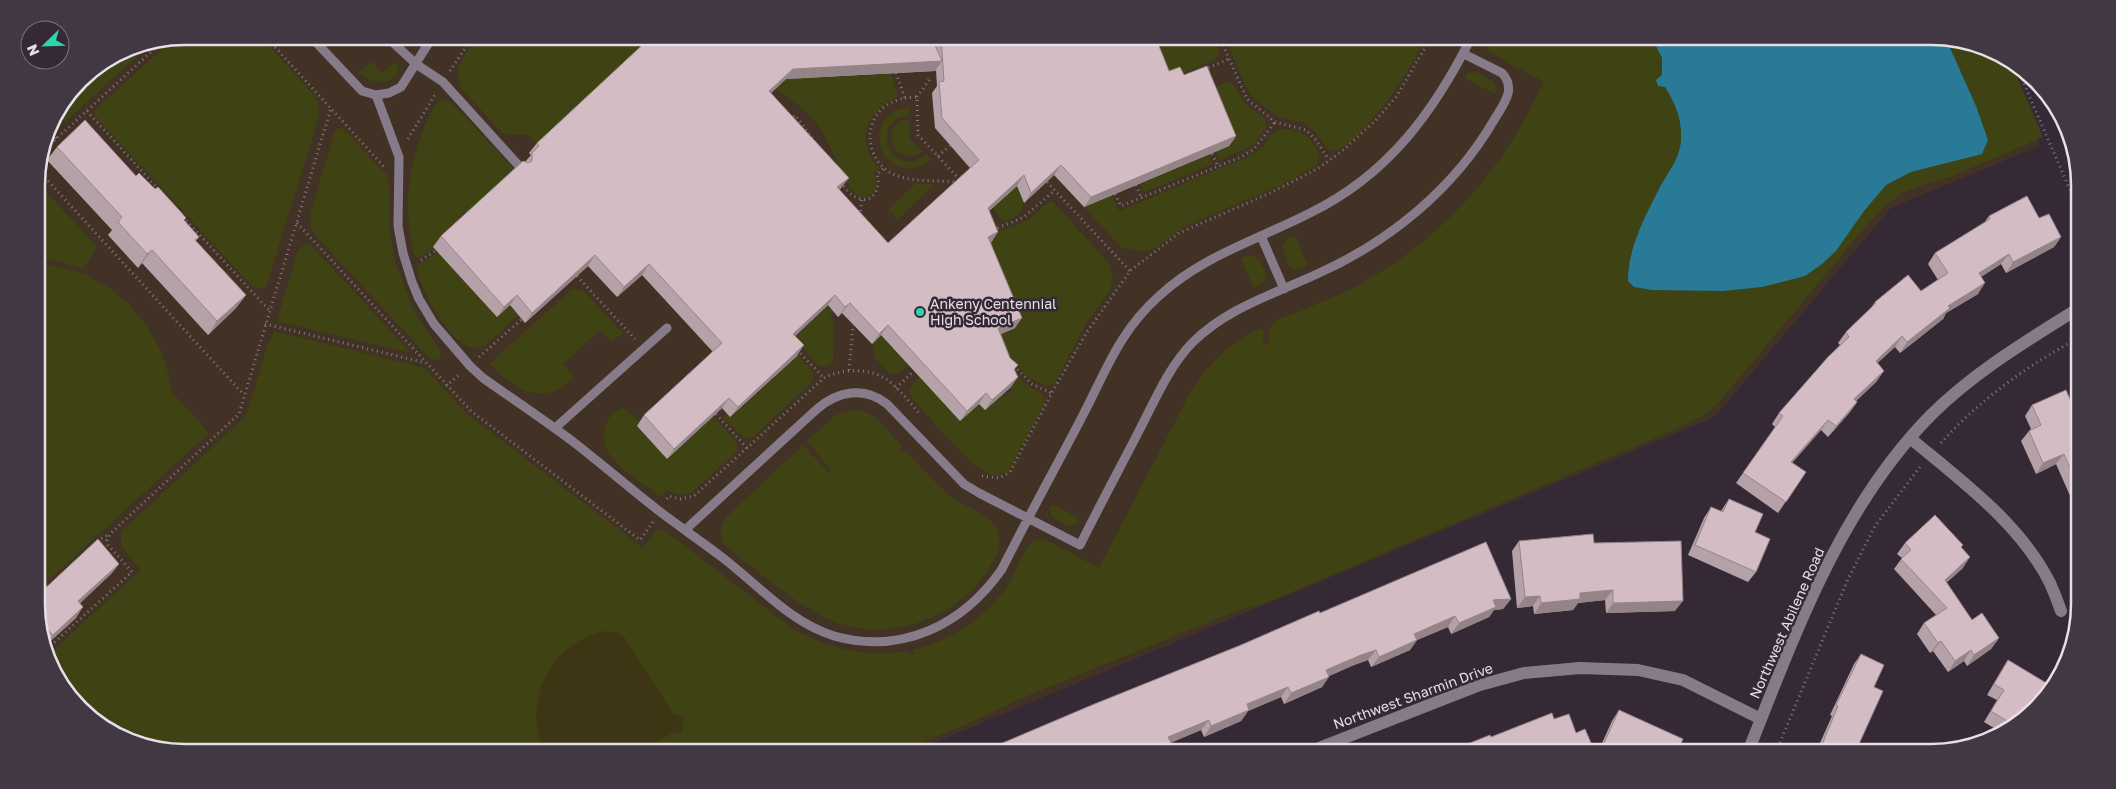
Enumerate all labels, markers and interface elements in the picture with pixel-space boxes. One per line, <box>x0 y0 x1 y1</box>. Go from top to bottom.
north arrow <box>20 20 70 70</box>
text: N <box>23 42 42 58</box>
place label: Ankeny Centennial High School <box>930 295 1057 328</box>
marker: Ankeny Centennial High School <box>914 306 926 318</box>
street label: Northwest Abilene Road <box>1746 545 1828 701</box>
street label: Northwest Sharmin Drive <box>1331 659 1495 732</box>

